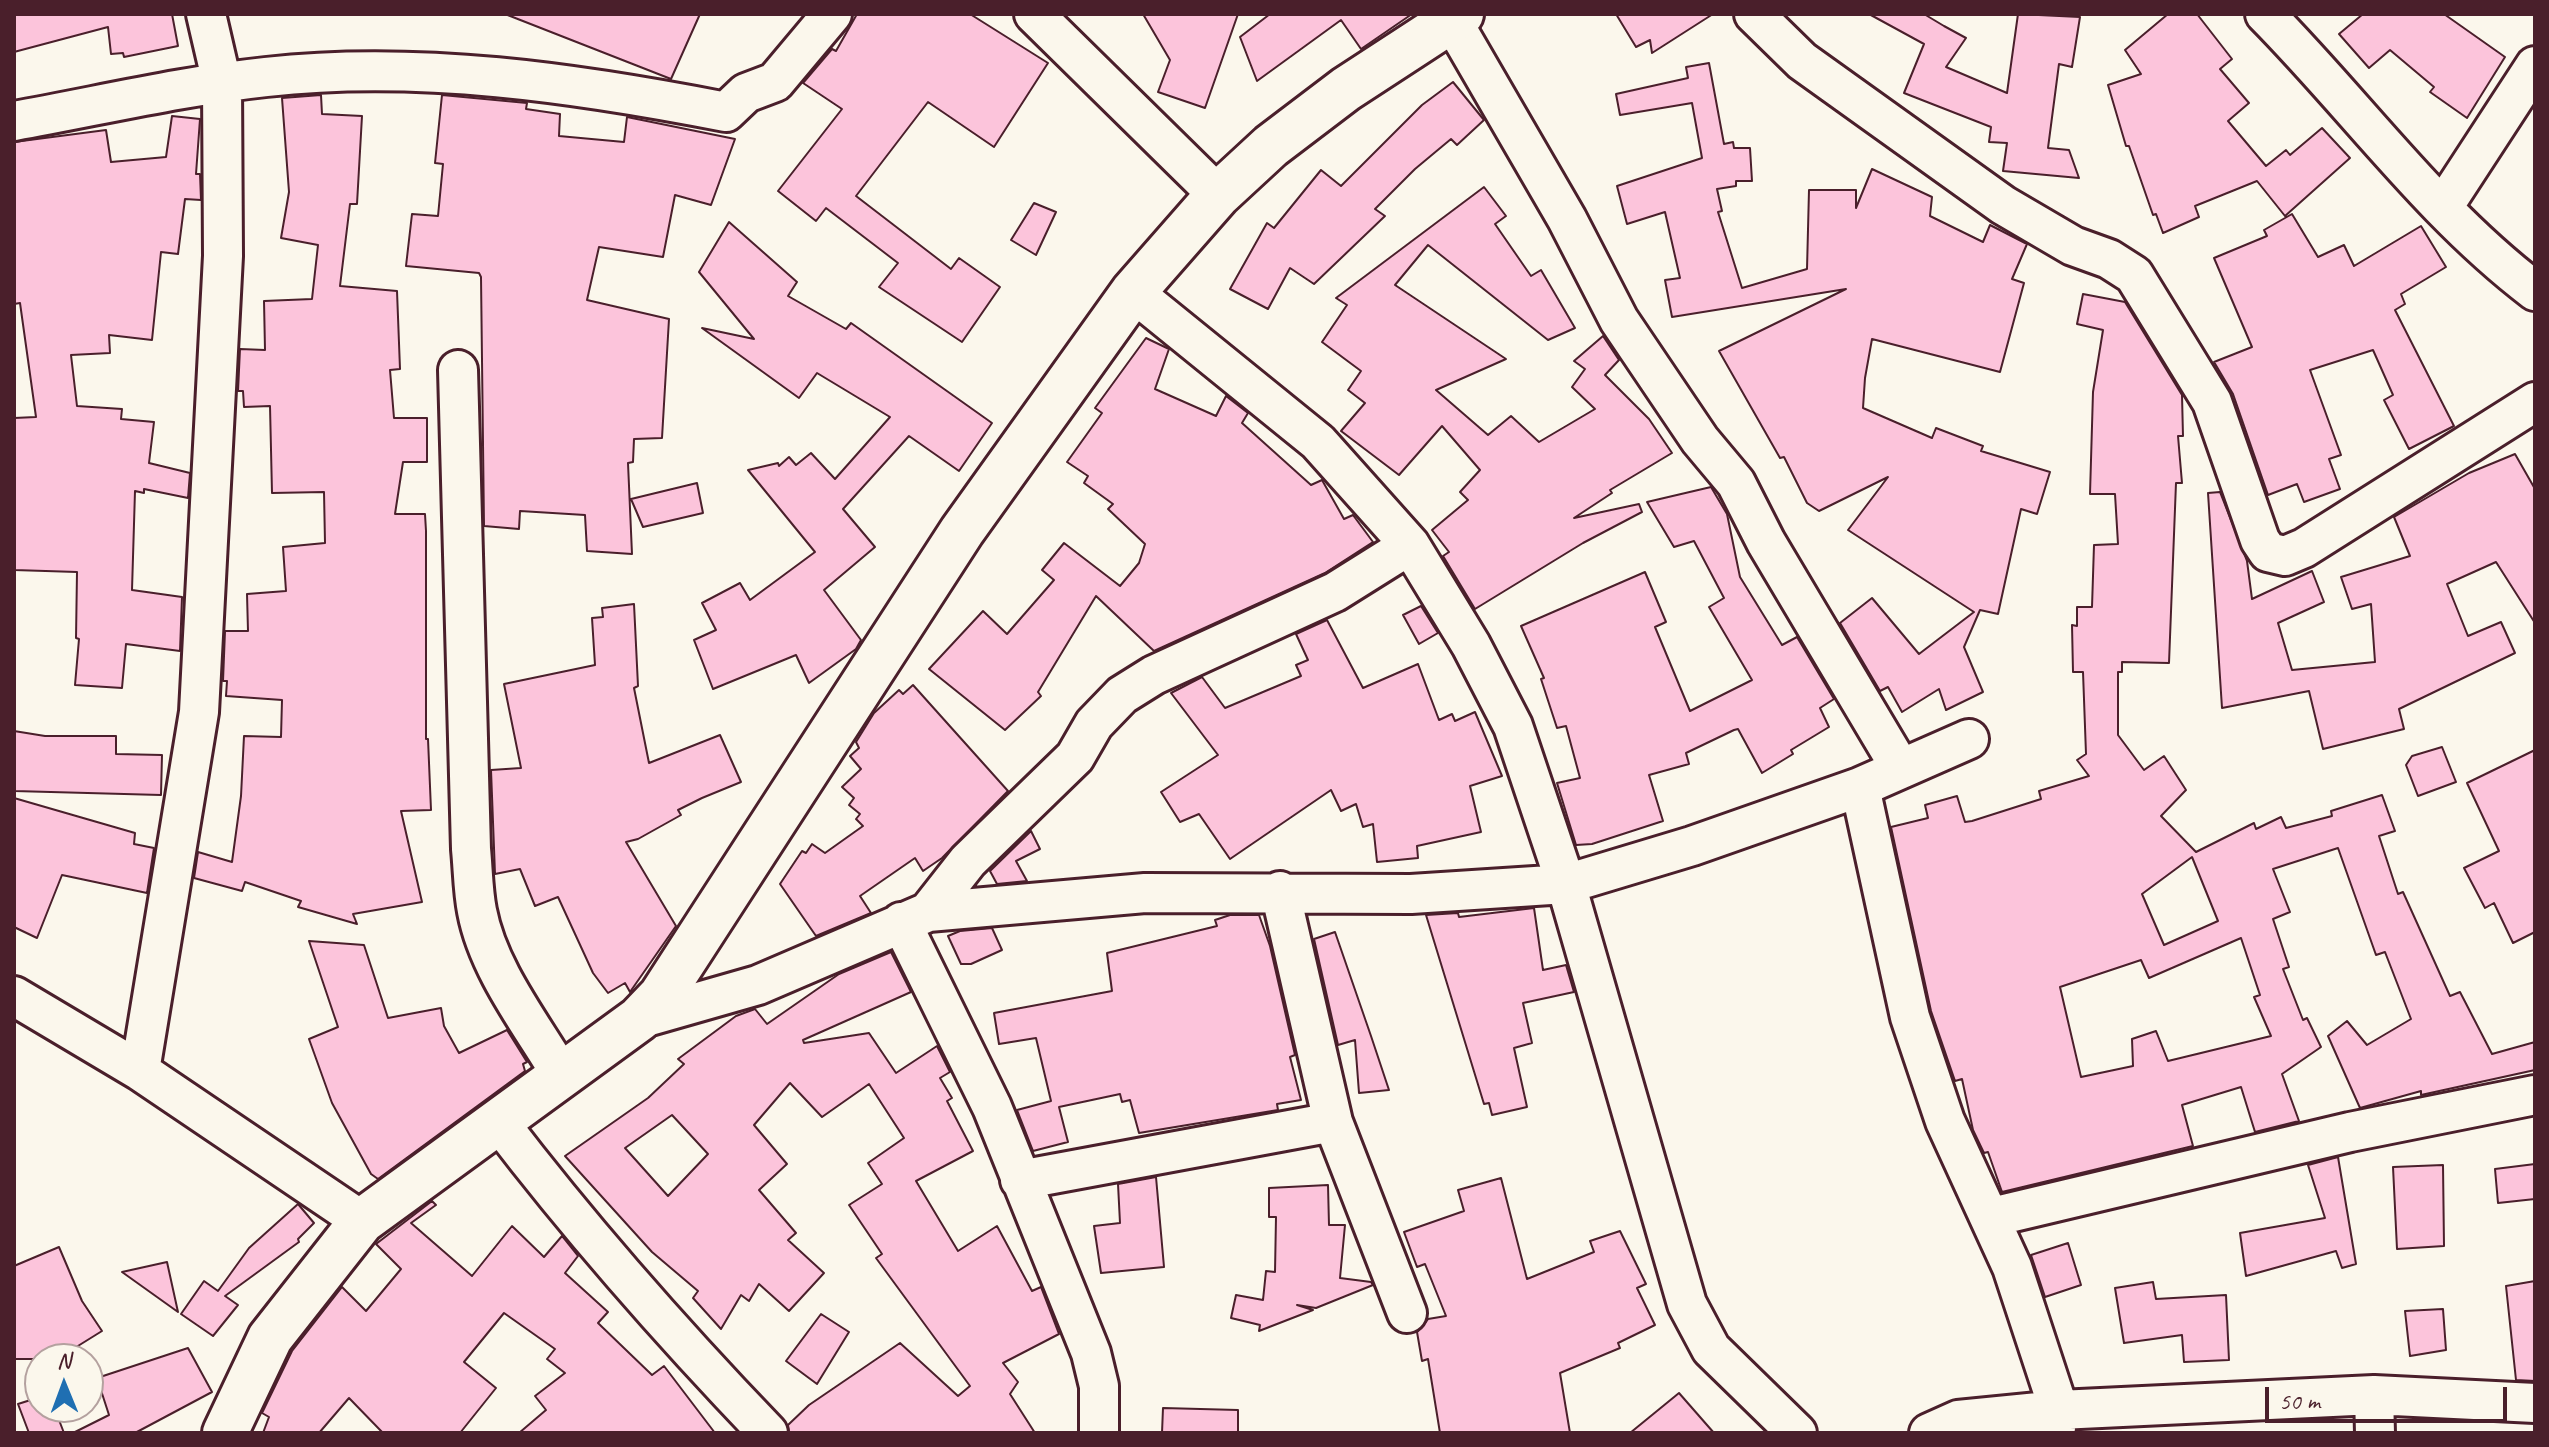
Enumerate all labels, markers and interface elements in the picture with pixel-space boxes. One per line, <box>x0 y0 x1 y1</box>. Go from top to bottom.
north arrow <box>24 1343 104 1423</box>
text: N <box>57 1347 71 1375</box>
scale bar <box>2269 1371 2511 1421</box>
text: 50 m <box>2279 1386 2320 1416</box>

